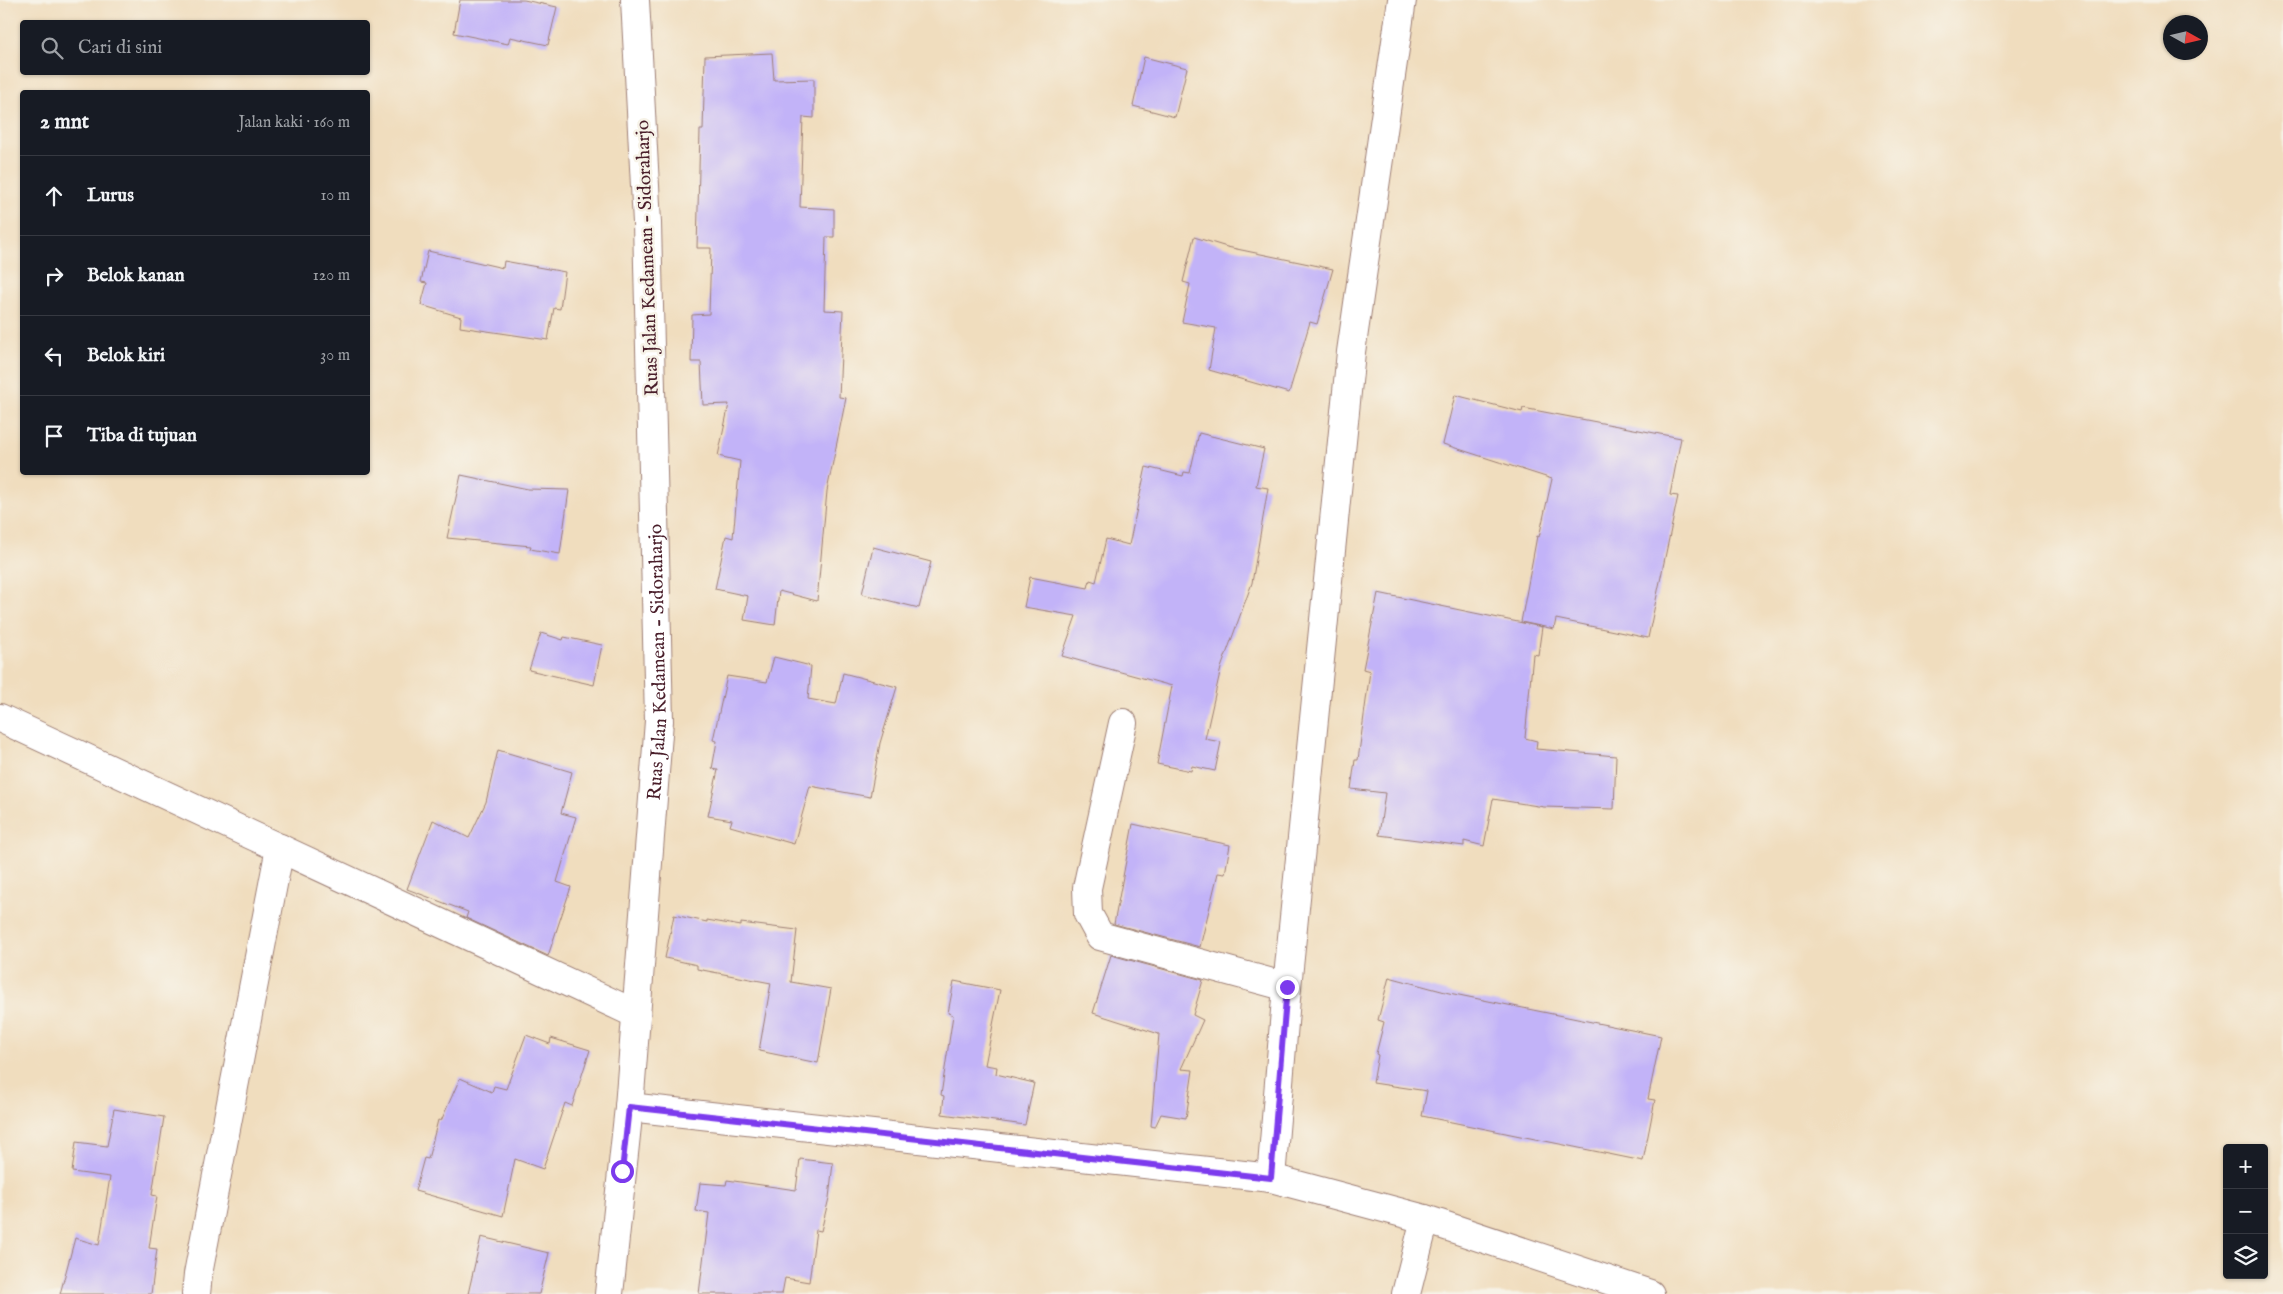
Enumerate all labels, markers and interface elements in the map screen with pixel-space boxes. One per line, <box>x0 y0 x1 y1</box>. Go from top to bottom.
north arrow <box>2163 15 2208 60</box>
search box <box>20 20 370 75</box>
icon: search <box>38 34 66 62</box>
text: Cari di sini <box>78 36 162 60</box>
text: 2 mnt <box>40 109 89 136</box>
text: Jalan kaki · 160 m <box>238 113 350 133</box>
street label: Ruas Jalan Kedamean - Sidoraharjo <box>631 119 665 396</box>
icon: ahead <box>40 182 68 210</box>
text: Lurus <box>87 184 134 208</box>
text: 10 m <box>320 186 350 206</box>
icon: right <box>40 262 68 290</box>
text: Belok kanan <box>87 264 185 288</box>
text: 120 m <box>313 266 350 286</box>
icon: left <box>40 342 68 370</box>
text: Belok kiri <box>87 344 165 368</box>
text: 30 m <box>320 346 350 366</box>
icon: arrive <box>40 422 68 450</box>
text: Tiba di tujuan <box>87 424 197 448</box>
street label: Ruas Jalan Kedamean - Sidoraharjo <box>643 524 673 801</box>
route end <box>1276 976 1299 999</box>
map controls <box>2223 1144 2268 1279</box>
button: + <box>2223 1144 2268 1189</box>
route start <box>611 1160 634 1183</box>
button: − <box>2223 1189 2268 1234</box>
button: layers <box>2223 1234 2268 1279</box>

